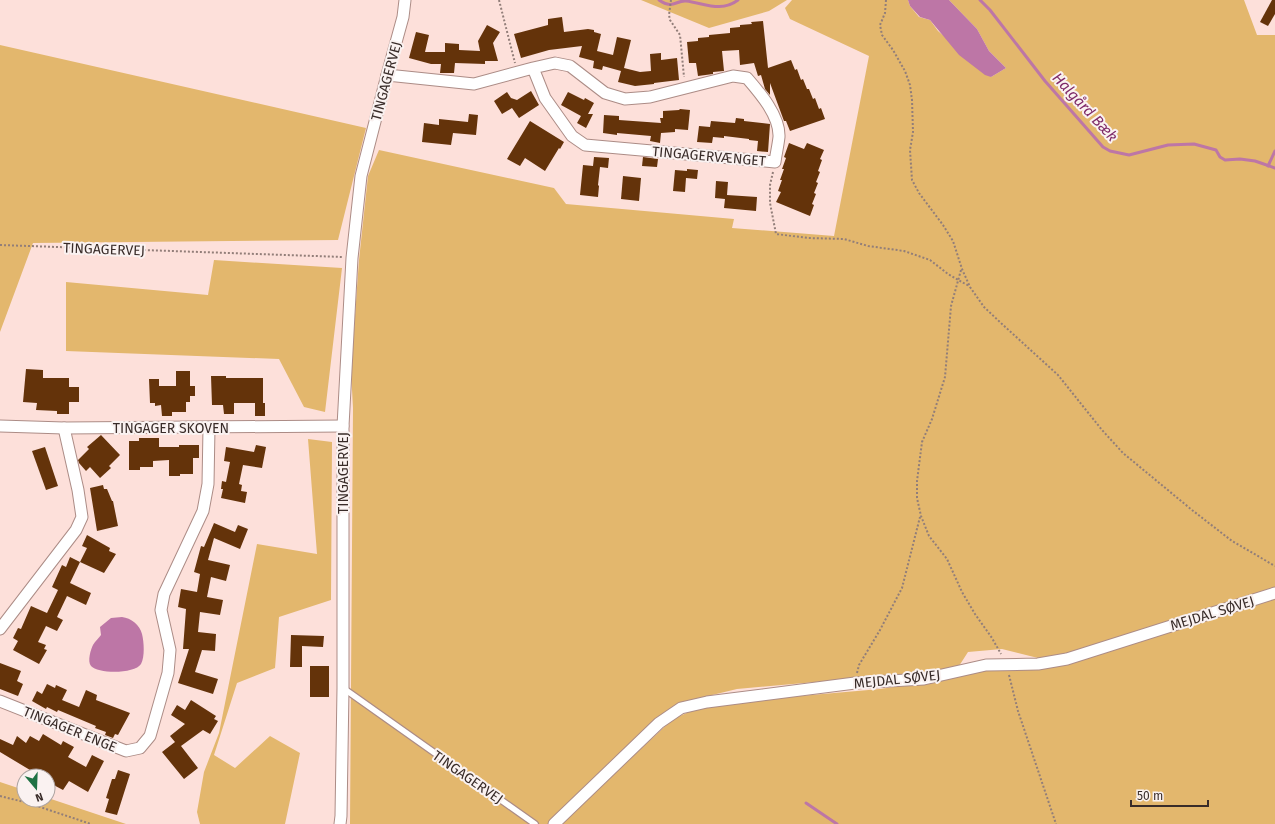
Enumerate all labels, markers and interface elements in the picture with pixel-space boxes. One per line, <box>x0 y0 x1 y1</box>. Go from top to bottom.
street label: TINGAGERVEJ <box>368 39 405 123</box>
water label: Halgård Bæk <box>1049 69 1121 145</box>
street label: TINGAGERVÆNGET <box>651 143 767 170</box>
street label: TINGAGERVEJ <box>63 240 145 259</box>
street label: TINGAGER SKOVEN <box>113 420 229 437</box>
street label: TINGAGERVEJ <box>335 432 352 514</box>
street label: MEJDAL SØVEJ <box>1168 593 1256 634</box>
street label: MEJDAL SØVEJ <box>853 667 941 692</box>
street label: TINGAGER ENGE <box>20 703 119 756</box>
street label: TINGAGERVEJ <box>429 747 506 808</box>
north arrow <box>16 768 56 808</box>
scale bar <box>1131 782 1208 808</box>
text: 50 m <box>1137 789 1163 803</box>
text: N <box>34 790 45 804</box>

